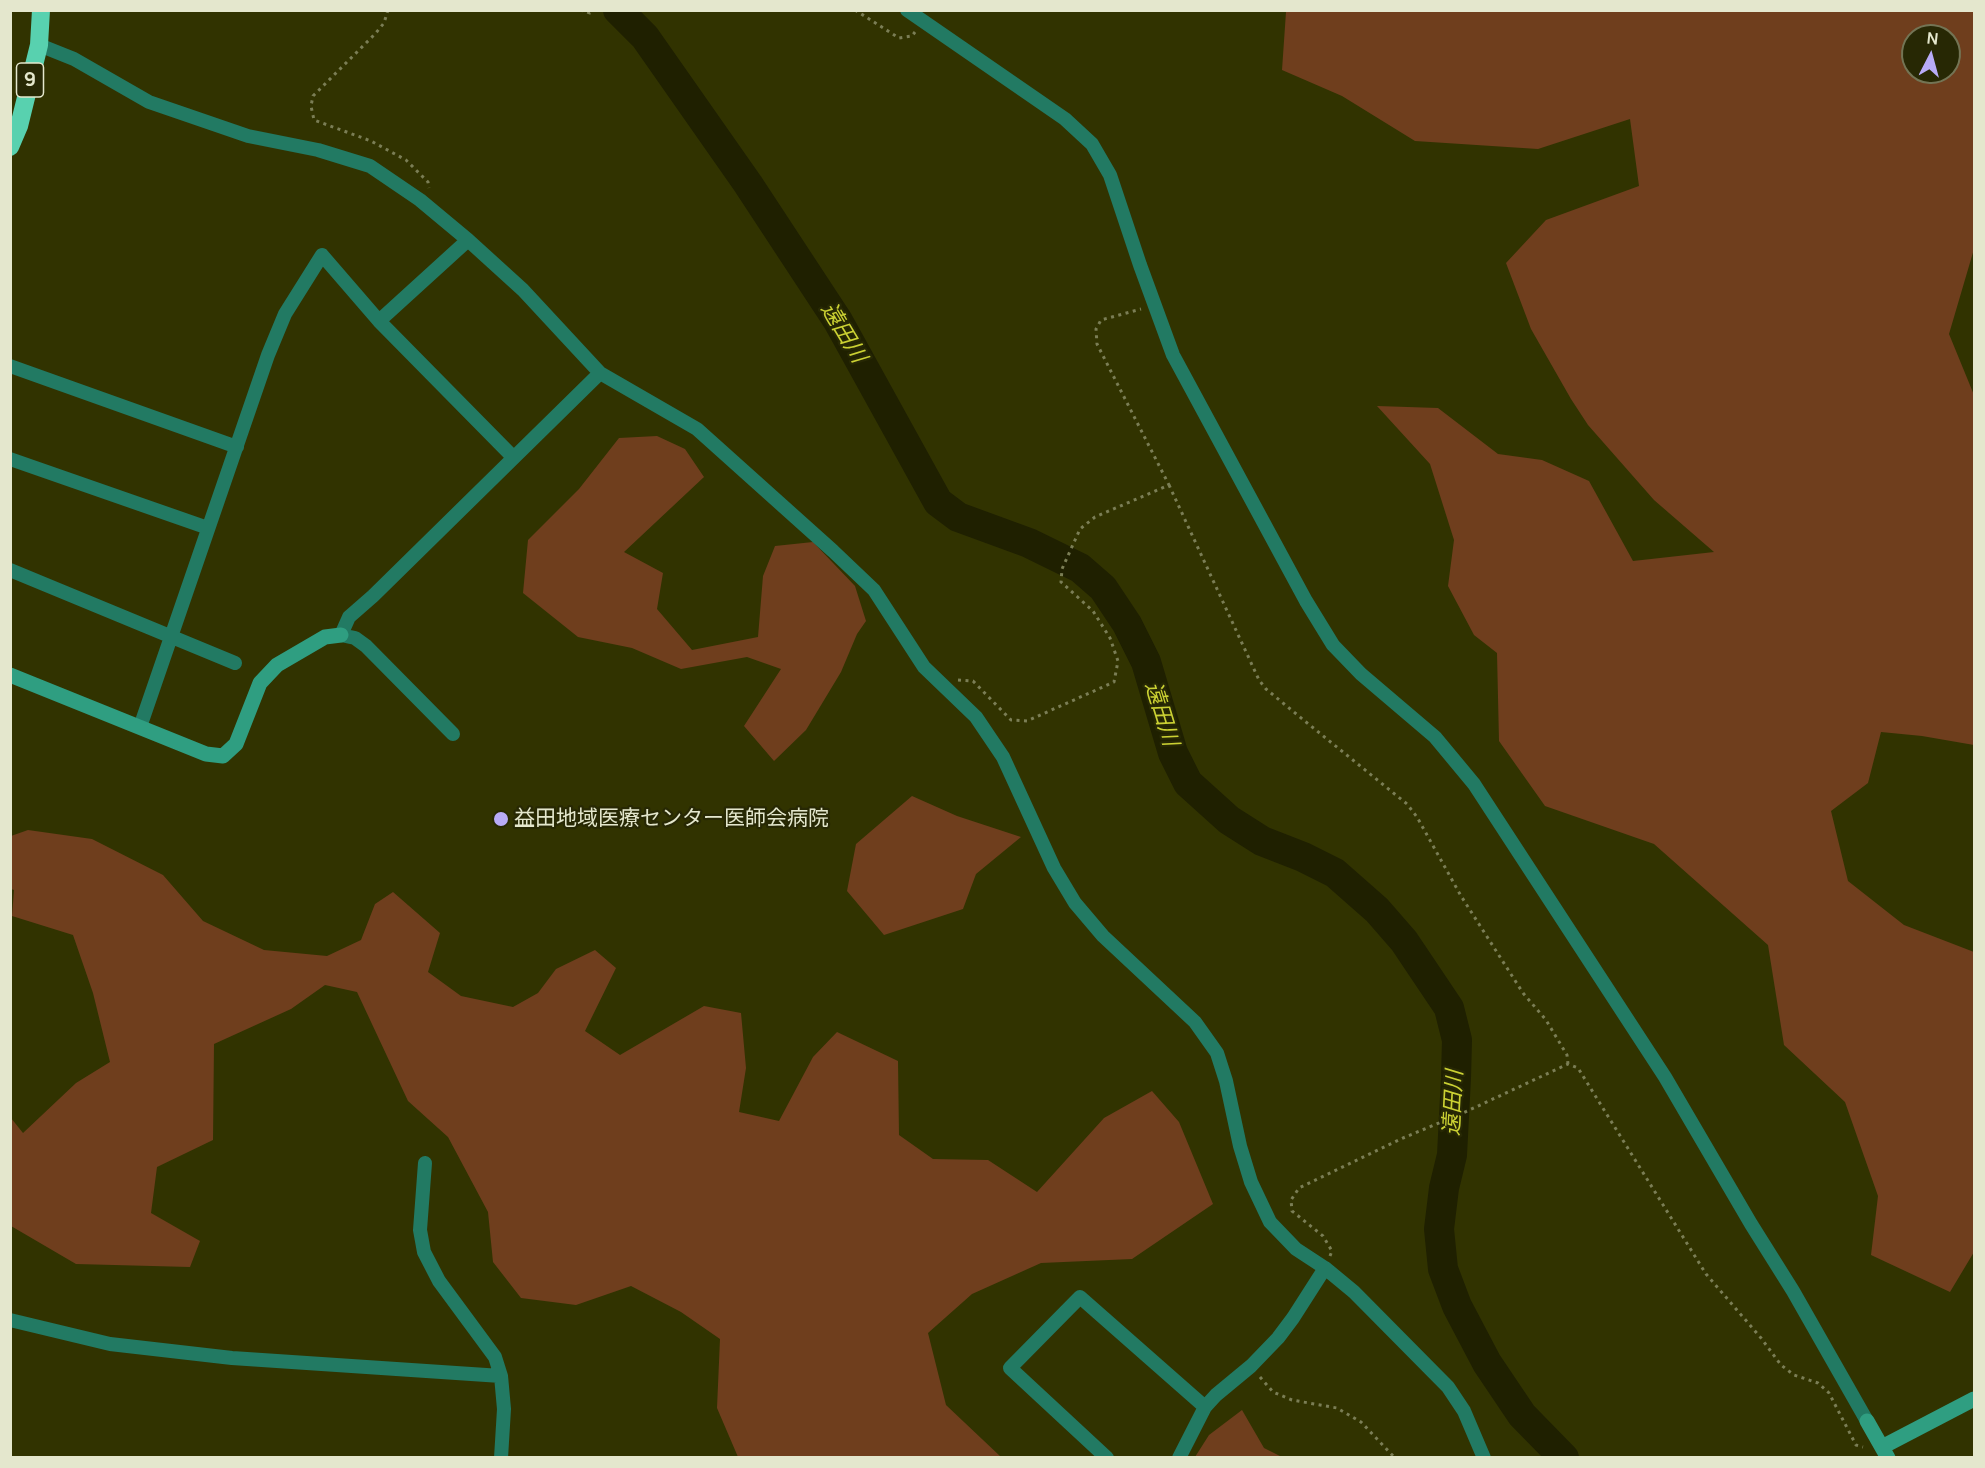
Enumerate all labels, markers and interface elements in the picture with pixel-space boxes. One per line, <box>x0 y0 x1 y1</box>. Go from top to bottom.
north arrow <box>1901 24 1961 84</box>
text: N <box>1926 27 1940 50</box>
road number: 9 <box>16 63 44 97</box>
water label: 遠田川 <box>815 298 871 368</box>
water label: 遠田川 <box>1139 679 1183 749</box>
place label: 益田地域医療センター医師会病院 <box>514 806 829 832</box>
marker: 益田地域医療センター医師会病院 <box>492 810 510 828</box>
water label: 遠田川 <box>1439 1069 1469 1137</box>

